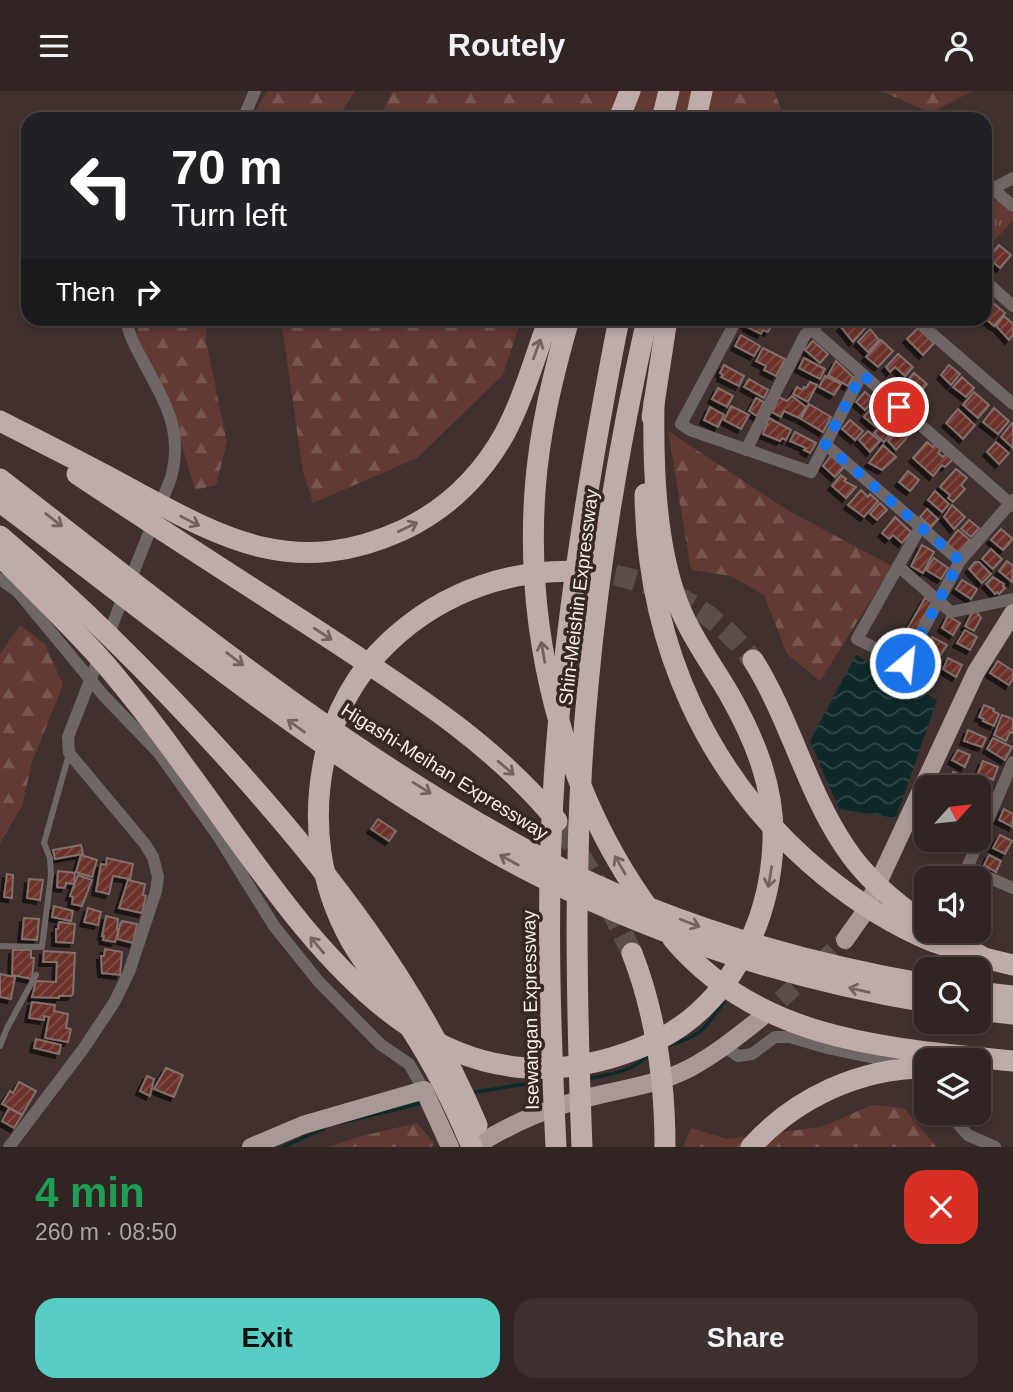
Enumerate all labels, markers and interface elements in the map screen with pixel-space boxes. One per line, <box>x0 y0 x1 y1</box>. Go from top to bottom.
icon: menu <box>35 27 73 65</box>
text: Routely <box>448 27 565 63</box>
icon: person <box>940 27 978 65</box>
icon: left <box>56 140 147 231</box>
text: 70 m <box>171 140 283 194</box>
text: Turn left <box>171 197 287 233</box>
icon: right <box>129 273 167 311</box>
text: Then <box>56 277 115 307</box>
one-way arrow <box>532 339 545 361</box>
pin <box>869 377 929 437</box>
icon: arrive <box>880 388 918 426</box>
street label: Shin-Meishin Expressway <box>555 487 602 706</box>
one-way arrow <box>44 513 63 528</box>
one-way arrow <box>179 515 200 529</box>
one-way arrow <box>397 520 418 533</box>
position arrow <box>868 626 942 700</box>
one-way arrow <box>312 628 332 642</box>
one-way arrow <box>536 641 549 664</box>
one-way arrow <box>225 651 243 666</box>
street label: Higashi-Meihan Expressway <box>338 699 552 844</box>
one-way arrow <box>287 719 306 733</box>
one-way arrow <box>497 760 515 776</box>
north arrow <box>914 775 990 852</box>
map controls <box>914 775 991 1125</box>
one-way arrow <box>411 782 431 796</box>
one-way arrow <box>499 852 520 866</box>
one-way arrow <box>613 855 627 875</box>
one-way arrow <box>763 865 776 888</box>
button: sound <box>914 866 991 943</box>
street label: Isewangan Expressway <box>518 910 543 1110</box>
one-way arrow <box>679 917 701 930</box>
one-way arrow <box>309 937 324 955</box>
button: search <box>914 957 991 1034</box>
one-way arrow <box>848 983 871 996</box>
button: layers <box>914 1048 991 1125</box>
text: 4 min <box>35 1169 145 1216</box>
button: close <box>904 1170 978 1244</box>
text: 260 m · 08:50 <box>35 1219 177 1245</box>
button: Exit <box>35 1298 500 1378</box>
button: Share <box>514 1298 978 1378</box>

